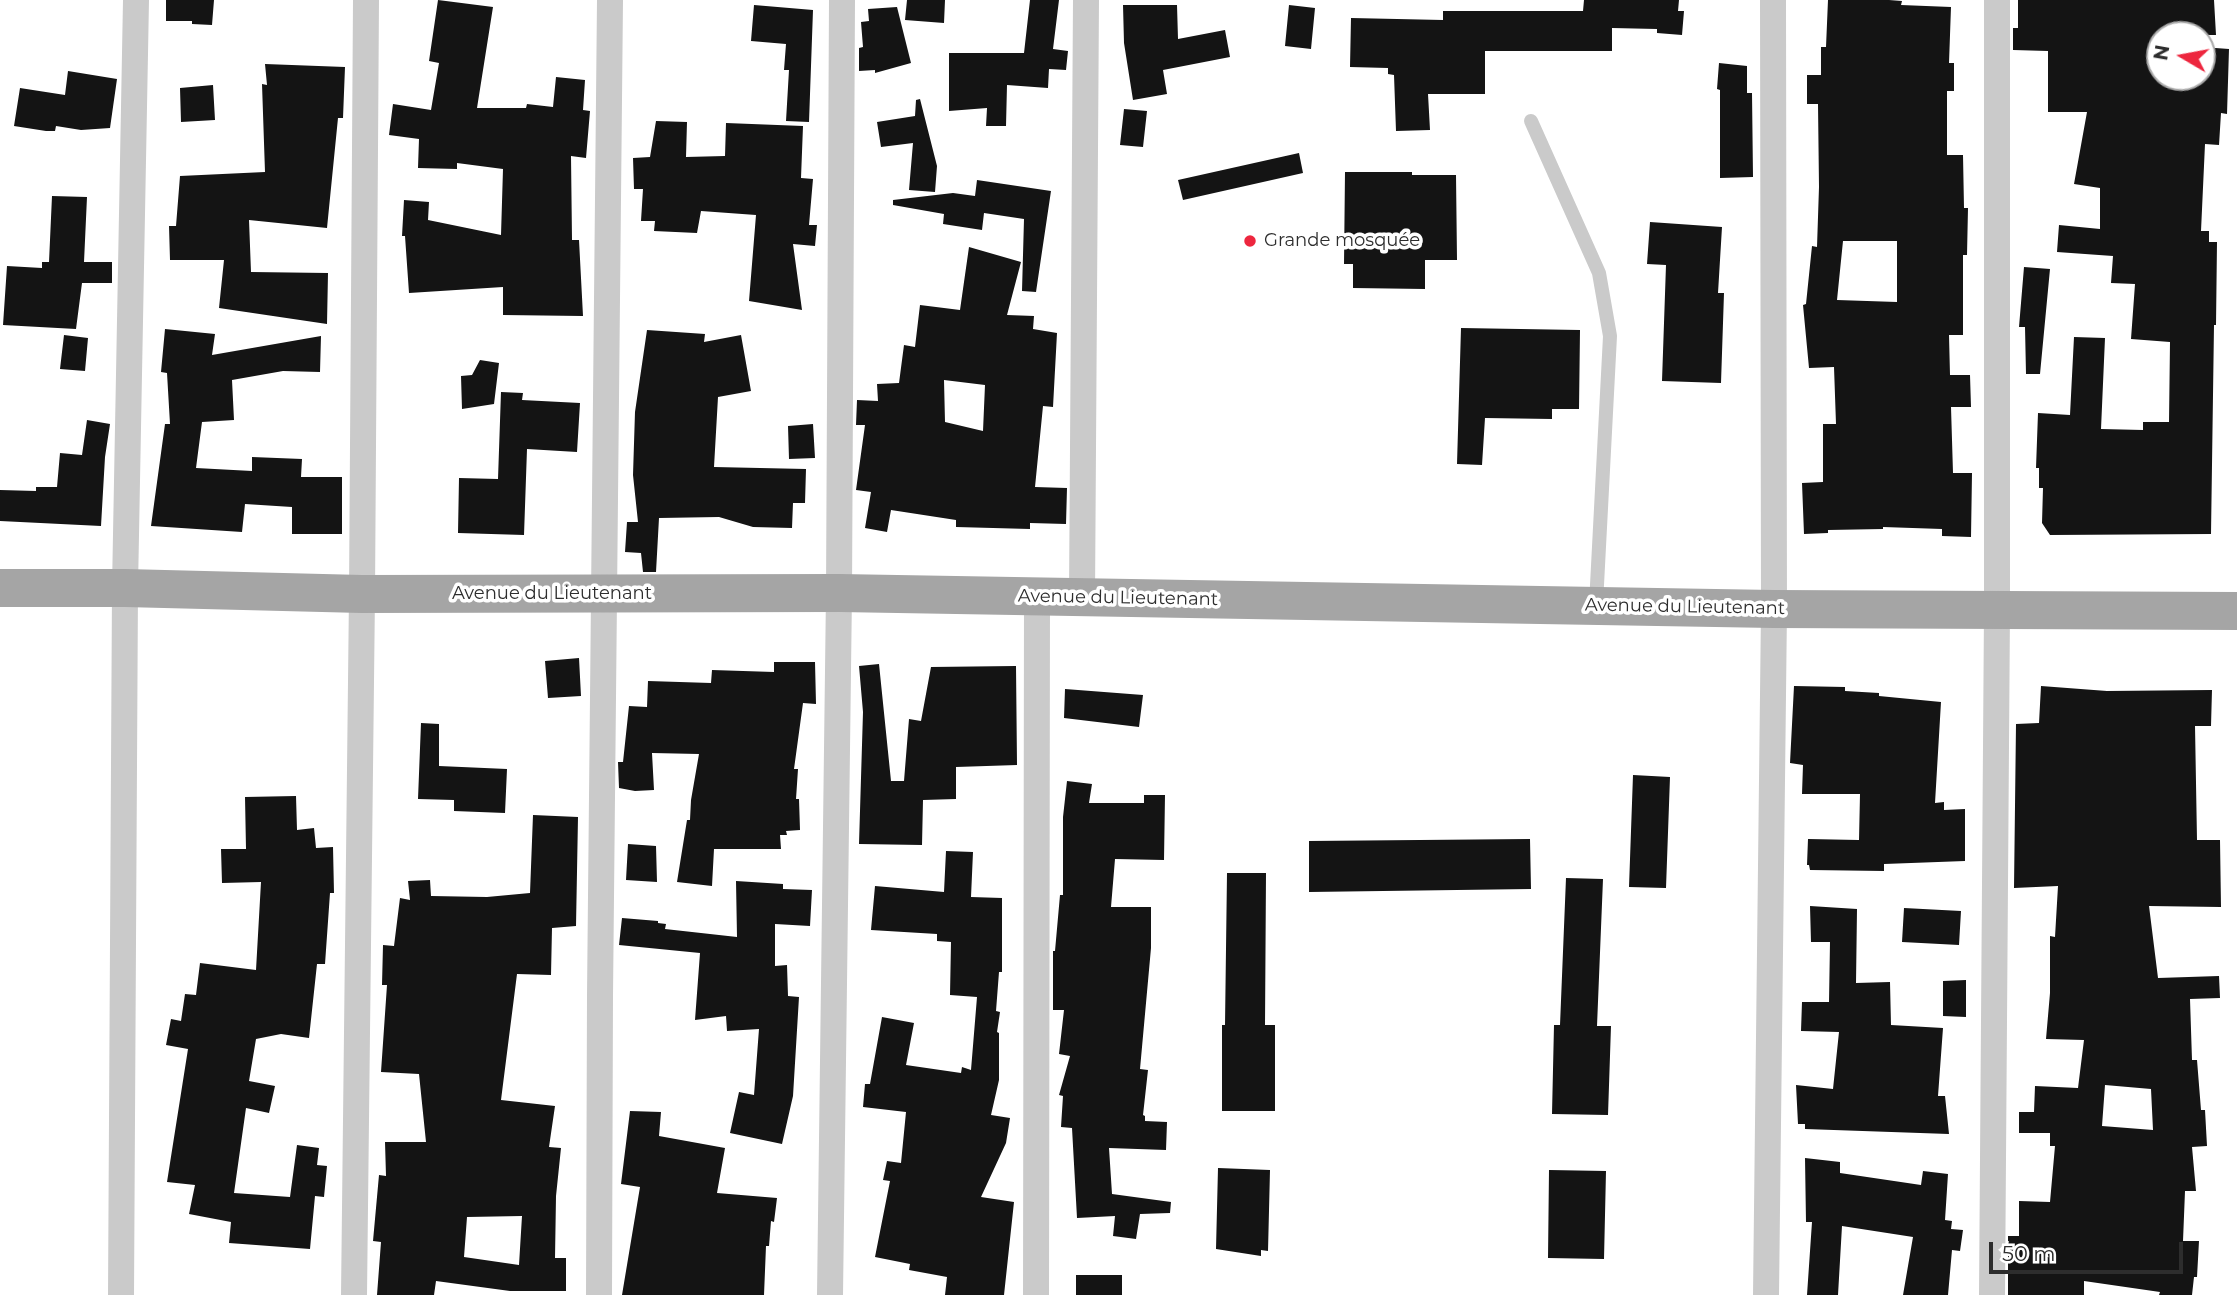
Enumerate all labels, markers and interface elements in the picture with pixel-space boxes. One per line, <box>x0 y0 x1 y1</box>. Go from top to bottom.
north arrow <box>2146 21 2216 91</box>
text: N <box>2149 43 2174 62</box>
place label: Grande mosquée <box>1264 230 1420 252</box>
marker: Grande mosquée <box>1242 233 1258 249</box>
street label: Avenue du Lieutenant <box>452 583 652 605</box>
street label: Avenue du Lieutenant <box>1018 585 1218 611</box>
street label: Avenue du Lieutenant <box>1585 594 1785 620</box>
scale bar <box>1992 1228 2186 1272</box>
text: 50 m <box>2002 1241 2056 1266</box>

